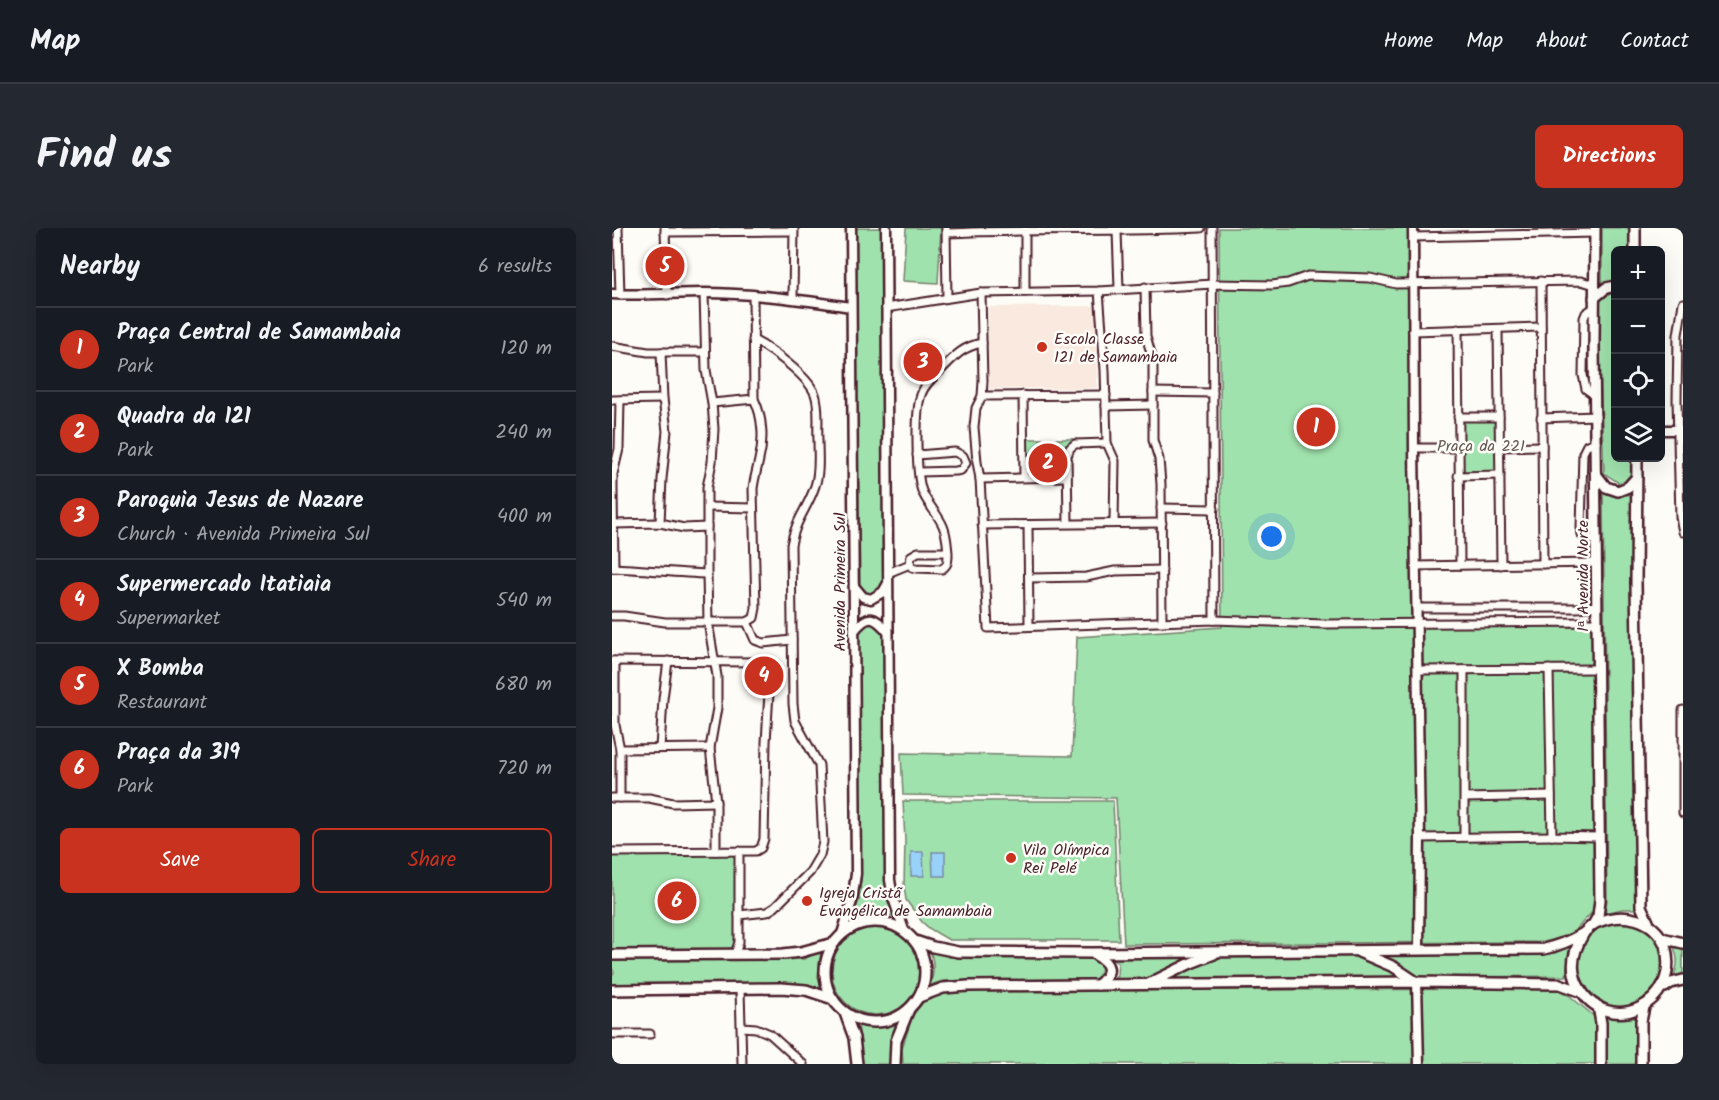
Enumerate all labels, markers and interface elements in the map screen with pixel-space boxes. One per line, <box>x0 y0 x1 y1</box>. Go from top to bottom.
text: Map <box>30 19 81 64</box>
text: Home <box>1384 25 1433 58</box>
text: Map <box>1466 25 1503 58</box>
text: About <box>1536 25 1587 58</box>
text: Contact <box>1620 25 1689 58</box>
text: Find us <box>36 123 172 190</box>
button: Directions <box>1535 125 1683 188</box>
pin: 5 <box>646 243 684 288</box>
text: Nearby <box>60 246 140 288</box>
map controls <box>1611 246 1665 462</box>
button: + <box>1611 246 1665 300</box>
text: 6 results <box>478 251 552 283</box>
button: − <box>1611 300 1665 354</box>
text: Praça Central de Samambaia <box>117 316 401 351</box>
place label: Escola Classe 121 de Samambaia <box>1054 327 1178 370</box>
text: 1 <box>76 333 83 365</box>
text: 120 m <box>500 333 552 365</box>
pin: 3 <box>904 340 942 384</box>
marker: Escola Classe 121 de Samambaia <box>1035 340 1049 354</box>
text: Park <box>117 351 153 383</box>
button: locate <box>1611 354 1665 408</box>
text: Quadra da 121 <box>117 400 251 435</box>
pin: 1 <box>1296 404 1336 450</box>
button: layers <box>1611 408 1665 462</box>
text: 2 <box>74 417 85 449</box>
text: 240 m <box>495 417 552 449</box>
park label: Praça da 221 <box>1437 434 1525 459</box>
text: Park <box>117 435 153 467</box>
pin: 2 <box>1028 440 1068 486</box>
text: Paroquia Jesus de Nazare <box>117 484 364 519</box>
text: 3 <box>74 501 85 533</box>
text: 400 m <box>497 501 552 533</box>
street label: Avenida Primeira Sul <box>828 513 853 651</box>
text: Church · Avenida Primeira Sul <box>117 519 370 551</box>
street label: 1ᵃ Avenida Norte <box>1571 520 1596 632</box>
your location <box>1257 522 1286 551</box>
text: Supermercado Itatiaia <box>117 568 331 603</box>
text: 4 <box>74 585 85 617</box>
text: 540 m <box>496 585 552 617</box>
text: Supermarket <box>117 603 220 635</box>
text: X Bomba <box>117 652 204 687</box>
pin: 4 <box>744 654 784 698</box>
text: 5 <box>74 669 85 701</box>
text: 680 m <box>495 669 552 701</box>
text: Restaurant <box>117 687 207 719</box>
text: Praça da 319 <box>117 736 240 771</box>
text: 6 <box>74 753 85 785</box>
text: 720 m <box>497 753 552 785</box>
text: Park <box>117 771 153 803</box>
button: Save <box>60 828 300 893</box>
button: Share <box>312 828 552 893</box>
place label: Vila Olímpica Rei Pelé <box>1023 838 1110 881</box>
marker: Vila Olímpica Rei Pelé <box>1004 851 1018 865</box>
pin: 6 <box>658 878 696 924</box>
place label: Igreja Cristã Evangélica de Samambaia <box>819 881 992 924</box>
marker: Igreja Cristã Evangélica de Samambaia <box>800 894 814 908</box>

